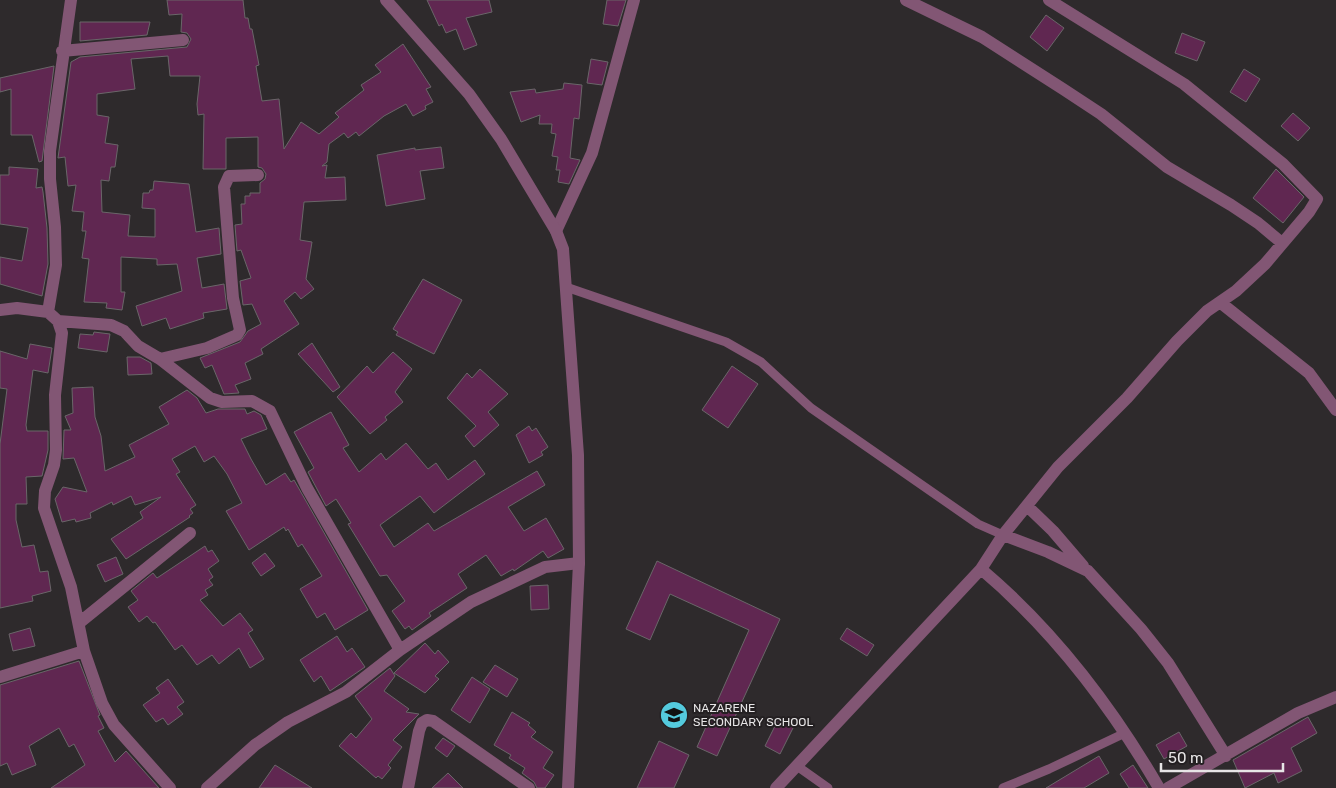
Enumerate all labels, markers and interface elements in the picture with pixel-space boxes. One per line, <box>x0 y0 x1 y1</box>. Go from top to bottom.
school or university icon: NAZARENE SECONDARY SCHOOL <box>659 700 689 730</box>
place label: NAZARENE SECONDARY SCHOOL <box>693 701 813 729</box>
scale bar <box>1161 740 1284 772</box>
text: 50 m <box>1168 749 1203 767</box>

